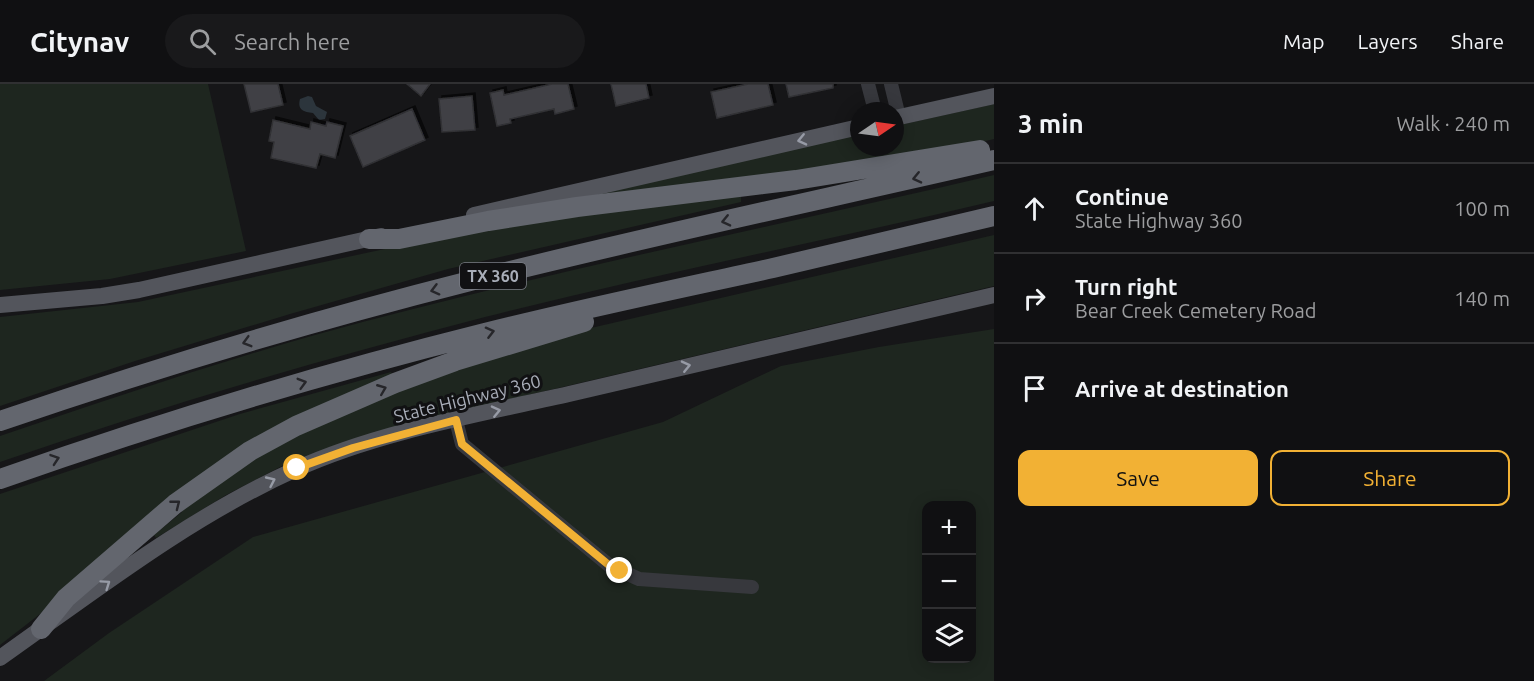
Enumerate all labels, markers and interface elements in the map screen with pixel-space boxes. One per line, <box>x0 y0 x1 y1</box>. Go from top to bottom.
search box <box>165 14 585 68</box>
icon: search <box>186 25 219 58</box>
text: Citynav <box>30 26 129 57</box>
text: Search here <box>234 29 350 54</box>
text: Map <box>1283 29 1324 53</box>
text: Layers <box>1357 29 1418 53</box>
text: Share <box>1451 29 1504 53</box>
north arrow <box>850 102 904 156</box>
text: 3 min <box>1018 109 1084 138</box>
text: Walk · 240 m <box>1397 112 1510 135</box>
one-way arrow <box>797 133 807 146</box>
one-way arrow <box>912 170 922 183</box>
text: Continue <box>1075 184 1169 209</box>
icon: ahead <box>1018 192 1051 225</box>
text: 100 m <box>1454 197 1510 220</box>
text: State Highway 360 <box>1075 209 1243 232</box>
one-way arrow <box>722 214 732 227</box>
road number: TX 360 <box>460 263 526 289</box>
text: Turn right <box>1075 274 1177 299</box>
icon: right <box>1018 282 1051 315</box>
one-way arrow <box>430 283 440 296</box>
text: 140 m <box>1454 287 1510 310</box>
text: Bear Creek Cemetery Road <box>1075 299 1317 322</box>
one-way arrow <box>485 326 495 339</box>
one-way arrow <box>242 335 253 347</box>
one-way arrow <box>681 361 691 374</box>
street label: State Highway 360 <box>391 370 543 426</box>
icon: arrive <box>1018 372 1051 405</box>
text: Arrive at destination <box>1075 376 1289 401</box>
one-way arrow <box>296 378 307 390</box>
one-way arrow <box>375 384 386 396</box>
one-way arrow <box>491 405 501 418</box>
button: Save <box>1018 450 1258 506</box>
button: Share <box>1270 450 1510 506</box>
one-way arrow <box>49 454 60 467</box>
route start <box>283 454 309 480</box>
one-way arrow <box>264 476 275 488</box>
one-way arrow <box>169 501 180 512</box>
map controls <box>922 501 976 663</box>
button: + <box>922 501 976 555</box>
button: − <box>922 555 976 609</box>
route end <box>606 557 632 583</box>
one-way arrow <box>99 580 110 591</box>
button: layers <box>922 609 976 663</box>

